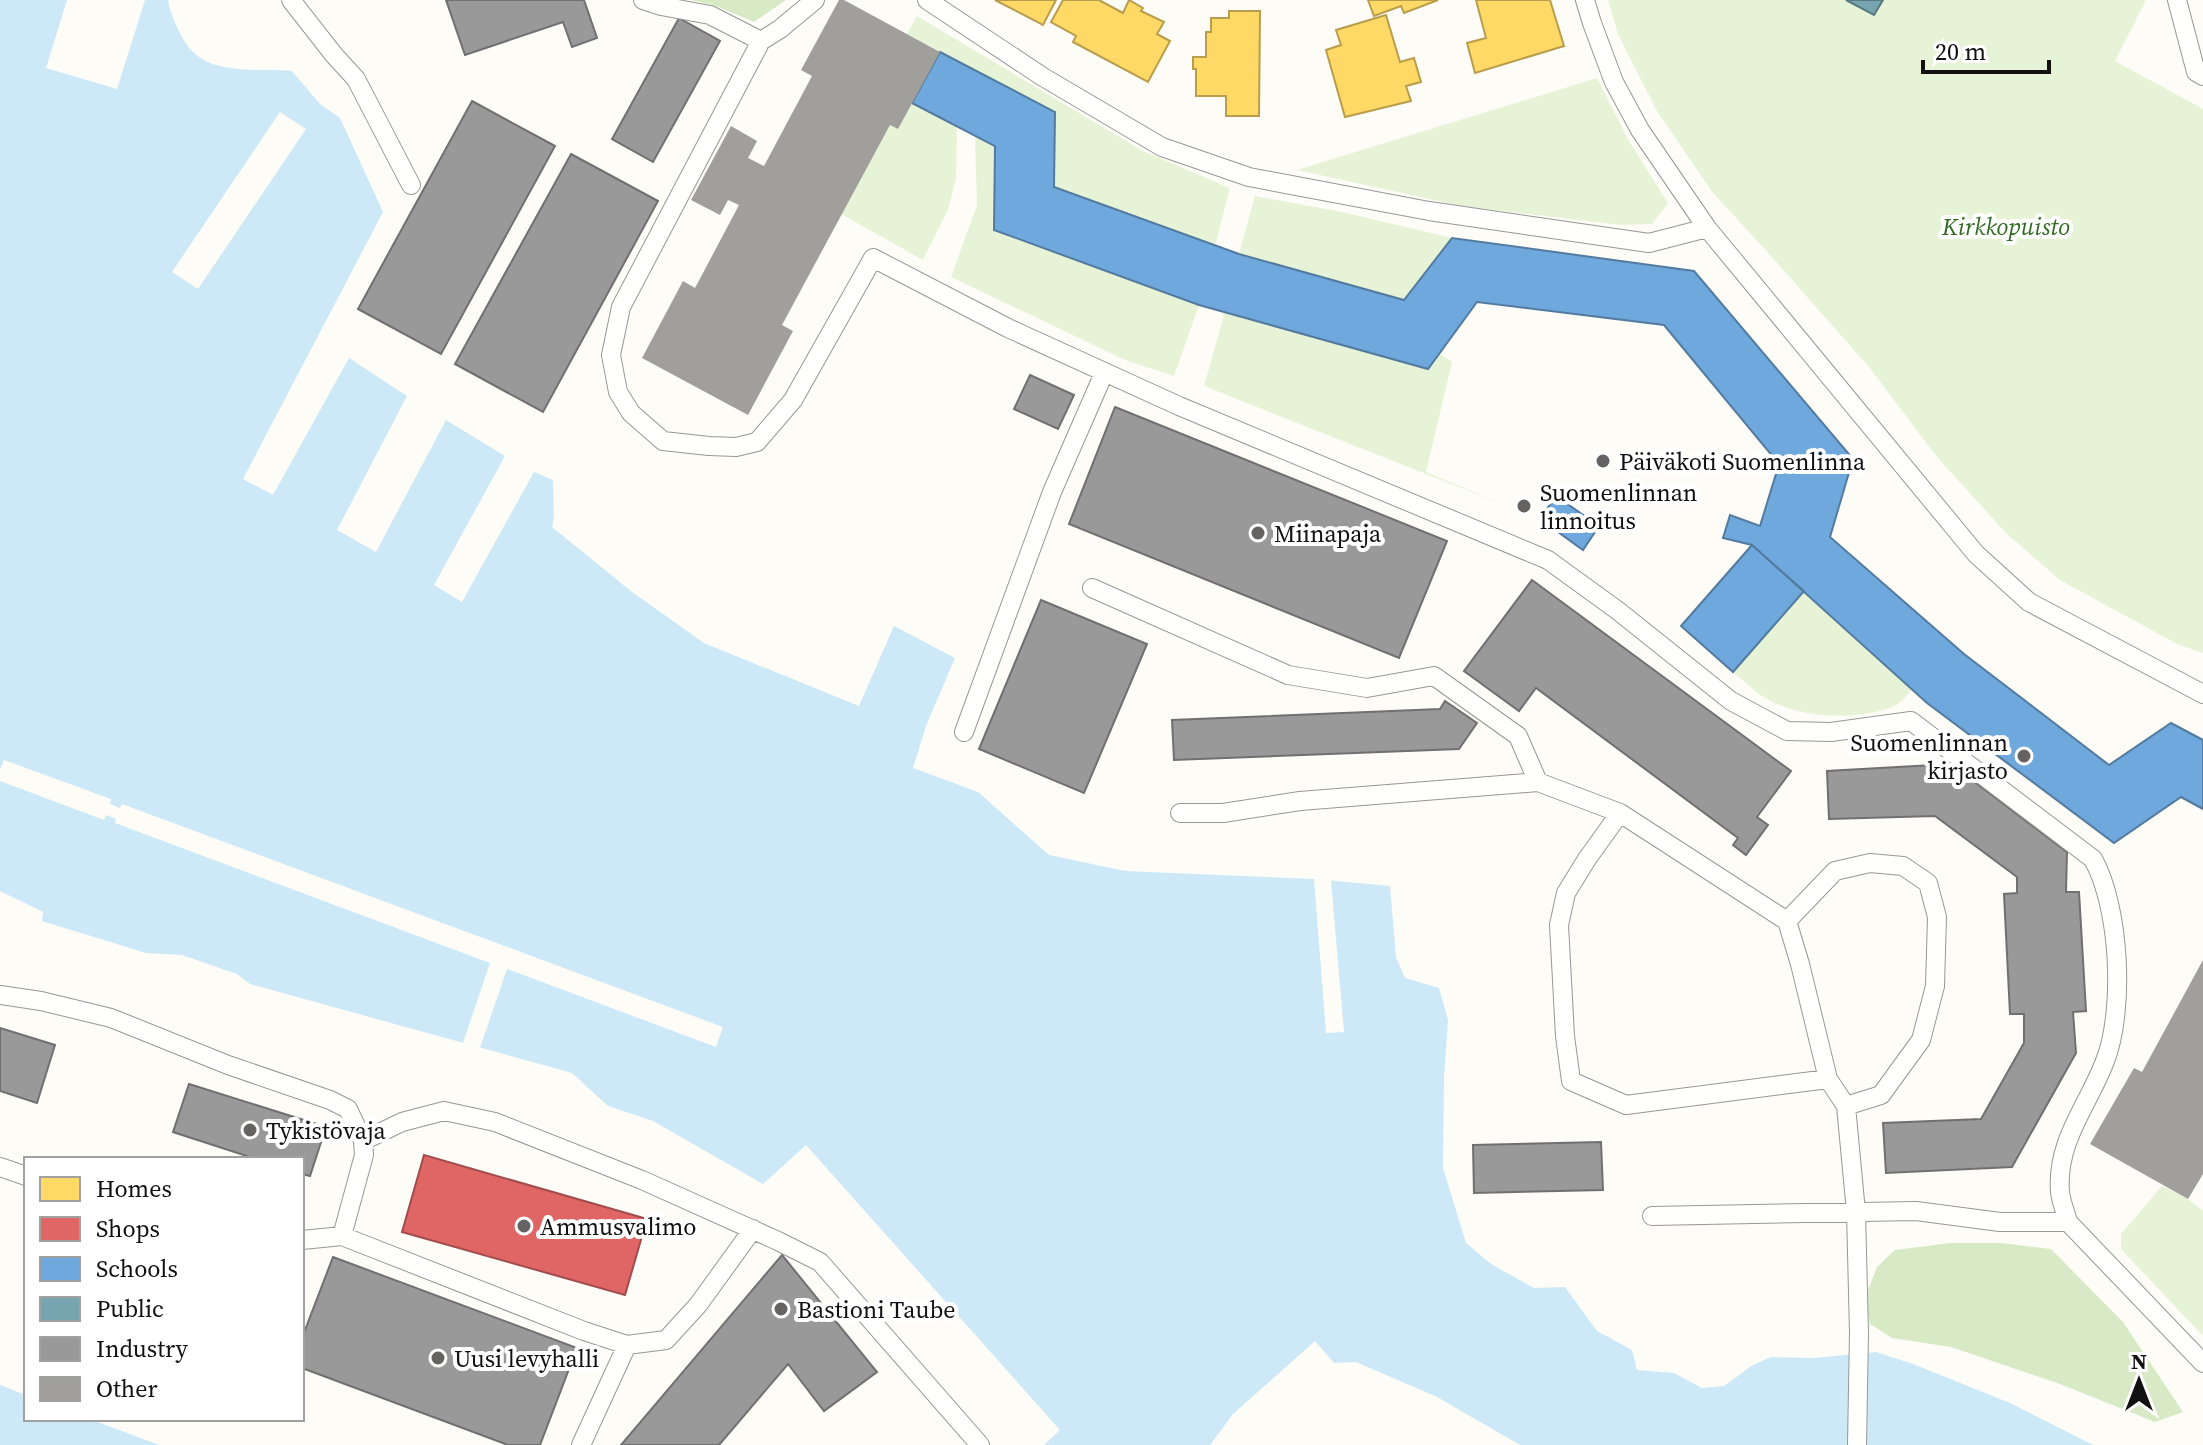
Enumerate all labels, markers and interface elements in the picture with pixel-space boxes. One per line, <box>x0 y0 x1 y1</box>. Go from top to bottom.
scale bar <box>1923 24 2049 74</box>
text: 20 m <box>1935 35 1986 68</box>
park label: Kirkkopuisto <box>1941 210 2070 243</box>
place label: Päiväkoti Suomenlinna <box>1619 445 1866 478</box>
marker: Päiväkoti Suomenlinna <box>1594 452 1612 470</box>
place label: Suomenlinnan linnoitus <box>1540 476 1697 537</box>
marker: Suomenlinnan linnoitus <box>1515 497 1533 515</box>
place label: Miinapaja <box>1274 517 1382 550</box>
marker: Miinapaja <box>1249 524 1267 542</box>
place label: Suomenlinnan kirjasto <box>1851 726 2008 787</box>
marker: Suomenlinnan kirjasto <box>2015 747 2033 765</box>
place label: Tykistövaja <box>266 1114 387 1147</box>
marker: Tykistövaja <box>241 1121 259 1139</box>
legend <box>24 1157 304 1421</box>
text: Homes <box>96 1172 172 1205</box>
place label: Ammusvalimo <box>540 1210 697 1243</box>
text: Shops <box>96 1212 160 1245</box>
marker: Ammusvalimo <box>515 1217 533 1235</box>
text: Schools <box>96 1252 178 1285</box>
text: Public <box>96 1292 164 1325</box>
place label: Bastioni Taube <box>797 1293 955 1326</box>
marker: Bastioni Taube <box>772 1300 790 1318</box>
text: Industry <box>96 1332 188 1365</box>
north arrow <box>2099 1341 2179 1421</box>
place label: Uusi levyhalli <box>454 1342 599 1375</box>
text: N <box>2131 1346 2147 1376</box>
marker: Uusi levyhalli <box>429 1349 447 1367</box>
text: Other <box>96 1372 158 1405</box>

